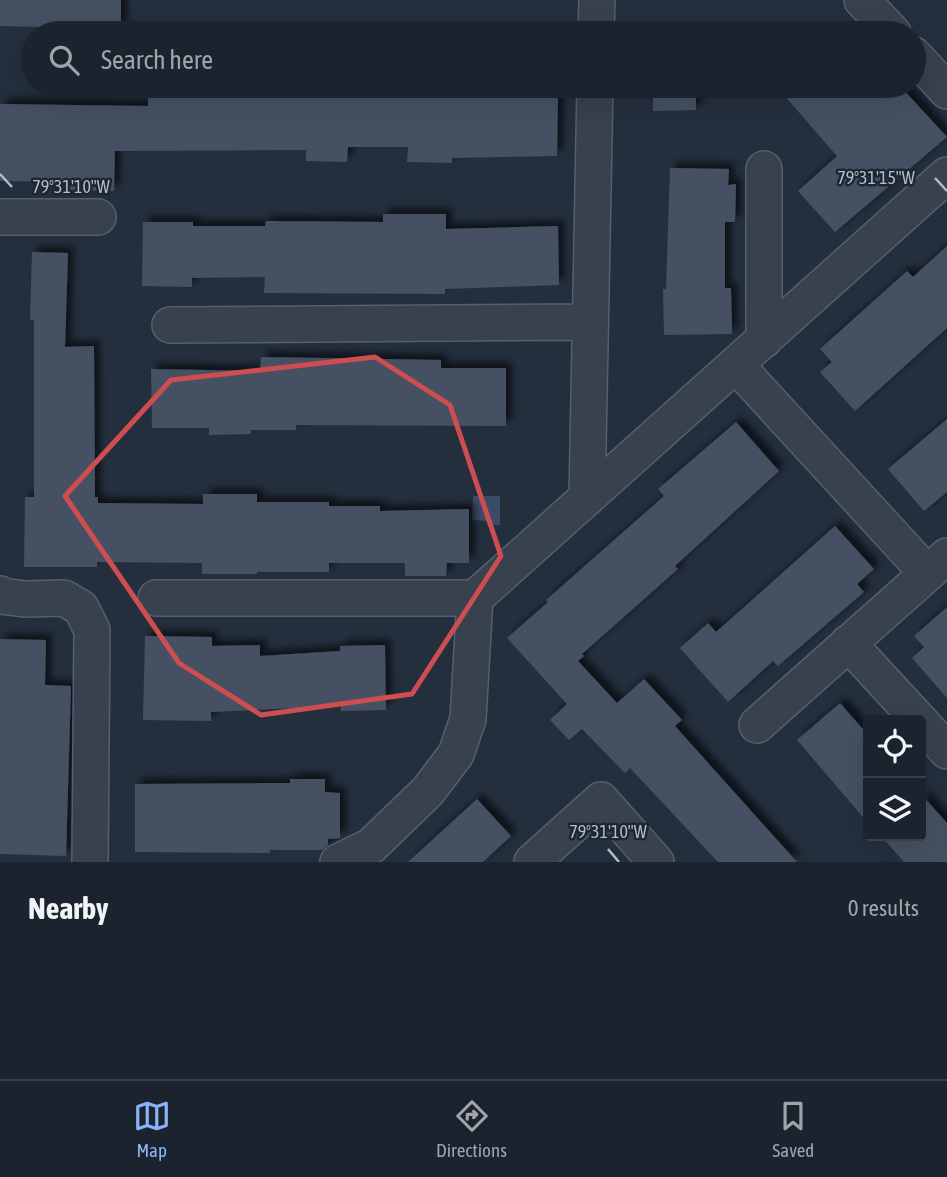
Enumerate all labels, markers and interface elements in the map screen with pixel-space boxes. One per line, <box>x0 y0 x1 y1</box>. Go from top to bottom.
search box <box>21 21 926 98</box>
icon: search <box>45 41 83 79</box>
text: Search here <box>101 45 213 75</box>
text: 79°31'15"W <box>837 167 915 188</box>
text: 79°31'10"W <box>32 176 110 197</box>
map controls <box>863 715 926 841</box>
button: locate <box>863 715 926 778</box>
button: layers <box>863 778 926 841</box>
text: 79°31'10"W <box>569 821 647 842</box>
text: Nearby <box>28 891 108 925</box>
text: 0 results <box>848 895 919 921</box>
tab: Map <box>133 1097 171 1161</box>
tab: Directions <box>436 1097 507 1161</box>
tab: Saved <box>772 1097 814 1161</box>

